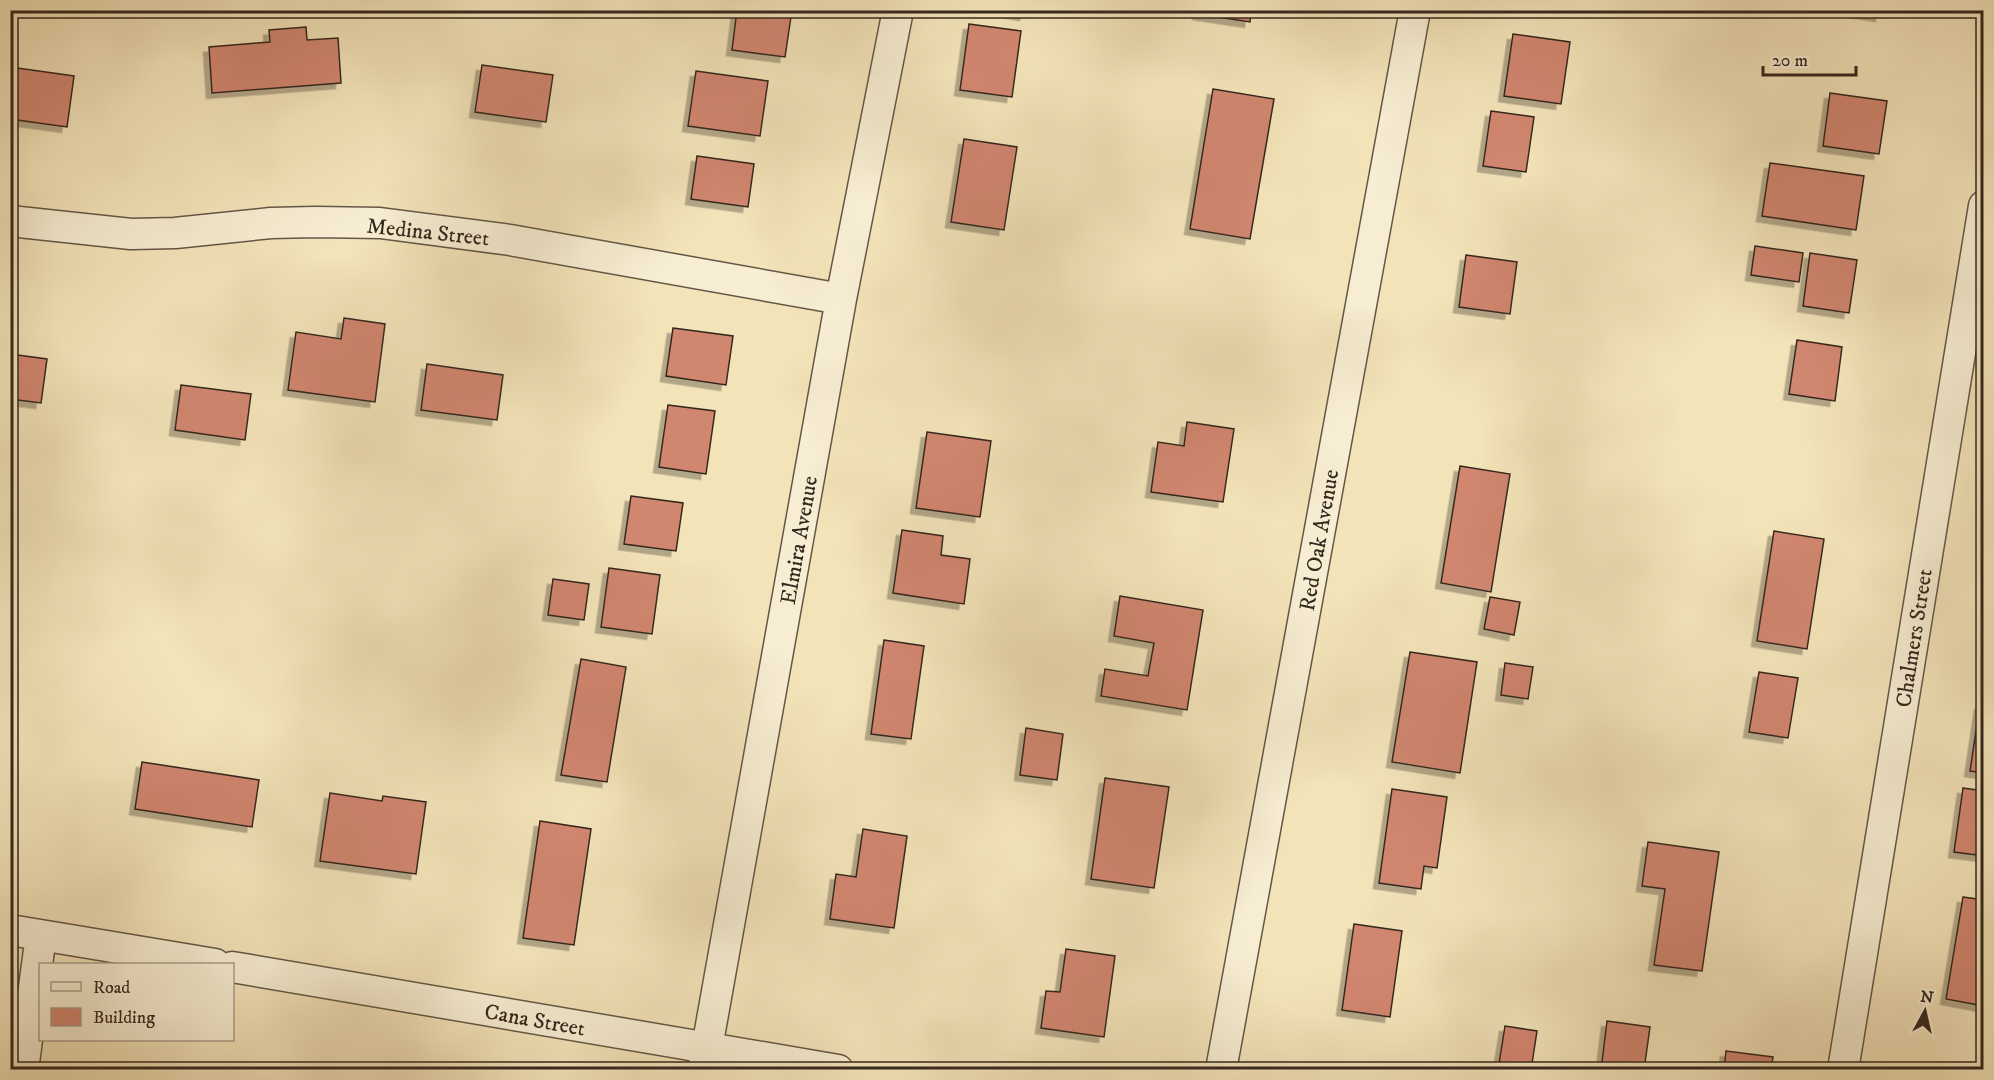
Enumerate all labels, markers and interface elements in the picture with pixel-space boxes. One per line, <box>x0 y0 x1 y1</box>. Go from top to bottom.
scale bar <box>1763 39 1856 77</box>
text: 20 m <box>1772 50 1808 72</box>
street label: Medina Street <box>365 213 490 252</box>
street label: Red Oak Avenue <box>1294 467 1345 613</box>
street label: Elmira Avenue <box>775 474 824 607</box>
street label: Chalmers Street <box>1890 567 1939 709</box>
legend <box>39 963 234 1041</box>
text: Road <box>93 977 130 999</box>
north arrow <box>1895 981 1955 1041</box>
text: N <box>1919 986 1935 1008</box>
street label: Cana Street <box>482 998 587 1043</box>
text: Building <box>93 1007 155 1029</box>

